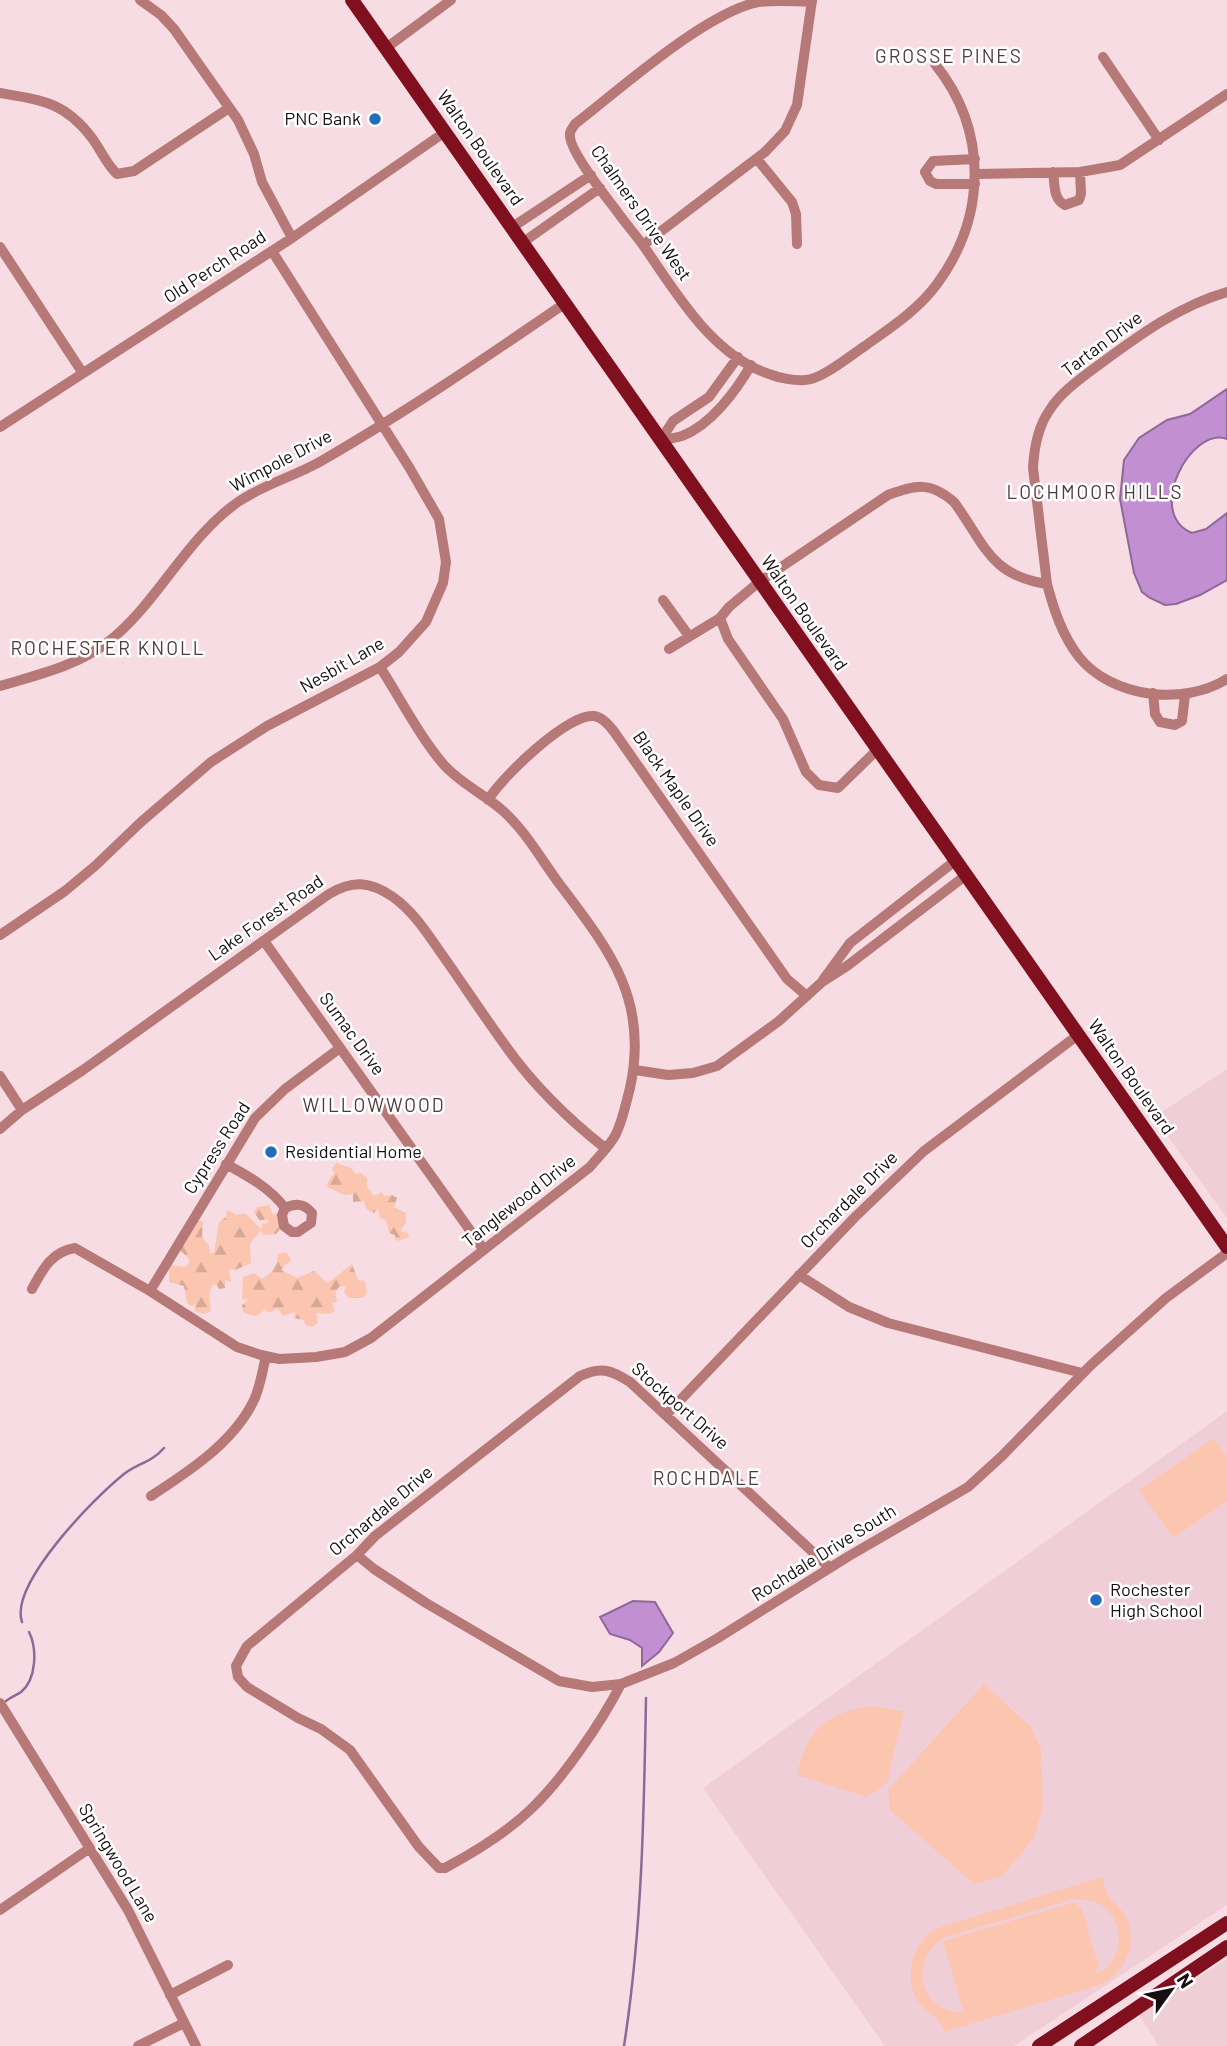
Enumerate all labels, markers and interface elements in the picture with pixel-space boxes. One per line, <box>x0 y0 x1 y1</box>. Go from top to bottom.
district label: GROSSE PINES <box>875 44 1023 67</box>
street label: Walton Boulevard <box>433 86 529 209</box>
place label: PNC Bank <box>285 107 361 129</box>
marker: PNC Bank <box>367 111 383 127</box>
street label: Chalmers Drive West <box>587 140 697 284</box>
street label: Old Perch Road <box>159 225 270 307</box>
street label: Tartan Drive <box>1057 306 1146 381</box>
street label: Wimpole Drive <box>226 424 335 496</box>
district label: LOCHMOOR HILLS <box>1006 480 1184 503</box>
street label: Walton Boulevard <box>757 551 853 674</box>
street label: Nesbit Lane <box>296 631 387 697</box>
district label: ROCHESTER KNOLL <box>10 636 206 659</box>
street label: Black Maple Drive <box>629 726 725 850</box>
street label: Lake Forest Road <box>204 869 327 965</box>
street label: Sumac Drive <box>315 988 390 1079</box>
street label: Walton Boulevard <box>1084 1015 1180 1138</box>
district label: WILLOWWOOD <box>302 1093 446 1116</box>
street label: Cypress Road <box>178 1097 254 1198</box>
place label: Residential Home <box>285 1140 422 1162</box>
marker: Residential Home <box>263 1144 279 1160</box>
street label: Orchardale Drive <box>795 1146 902 1253</box>
street label: Tanglewood Drive <box>457 1149 579 1251</box>
street label: Stockport Drive <box>628 1357 734 1453</box>
street label: Orchardale Drive <box>324 1460 437 1560</box>
district label: ROCHDALE <box>653 1466 761 1489</box>
street label: Rochdale Drive South <box>747 1499 900 1605</box>
place label: Rochester High School <box>1110 1578 1203 1621</box>
marker: Rochester High School <box>1088 1592 1104 1608</box>
street label: Springwood Lane <box>75 1799 163 1926</box>
north arrow <box>1136 1955 1206 2025</box>
text: N <box>1173 1969 1199 1992</box>

